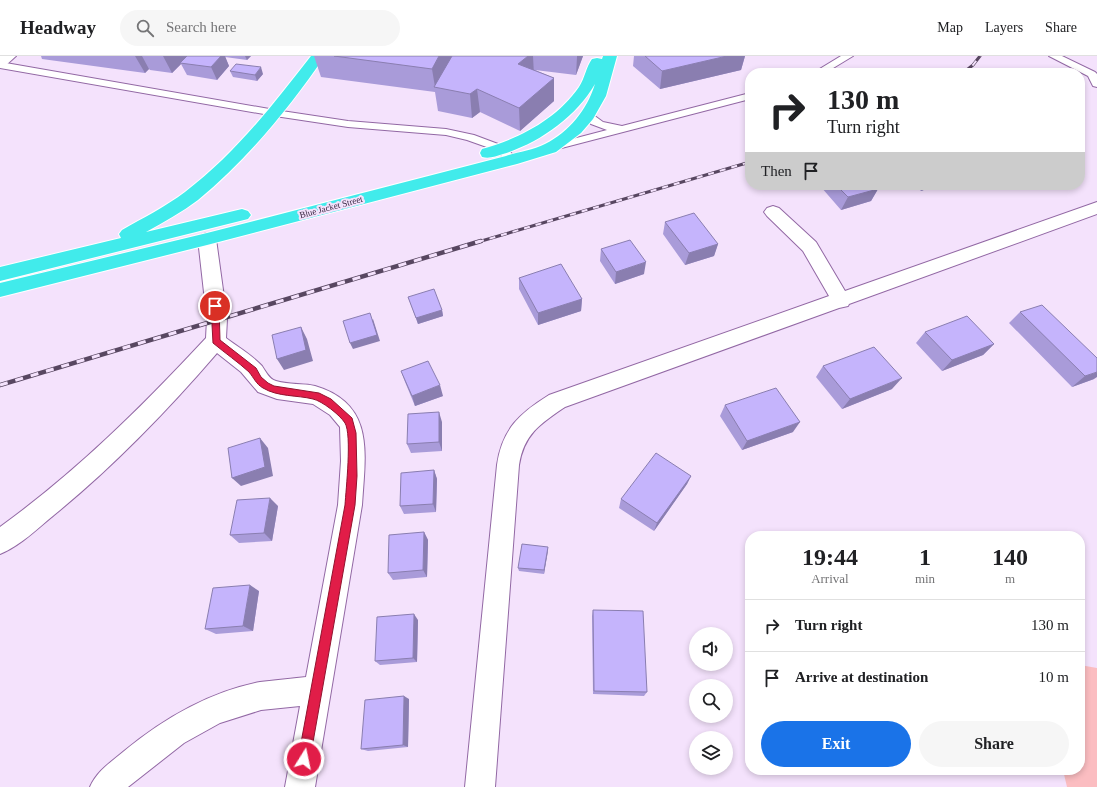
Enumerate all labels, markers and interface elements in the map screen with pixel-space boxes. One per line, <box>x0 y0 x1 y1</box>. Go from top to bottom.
search box <box>120 10 400 46</box>
text: Headway <box>20 17 96 38</box>
icon: search <box>134 17 156 39</box>
text: Search here <box>166 19 236 35</box>
text: Map <box>937 20 963 35</box>
text: Layers <box>985 20 1023 35</box>
text: Share <box>1045 20 1077 35</box>
icon: right <box>761 84 813 136</box>
text: 130 m <box>827 84 899 115</box>
text: Turn right <box>827 117 900 137</box>
icon: arrive <box>800 160 822 182</box>
text: Then <box>761 163 792 179</box>
street label: Blue Jacket Street <box>298 194 364 220</box>
pin <box>198 289 232 323</box>
icon: arrive <box>204 295 226 317</box>
text: 19:44 <box>802 544 858 570</box>
text: 1 <box>919 544 931 570</box>
text: 140 <box>992 544 1028 570</box>
text: Arrival <box>811 571 849 586</box>
text: min <box>915 571 935 586</box>
text: m <box>1005 571 1015 586</box>
icon: right <box>761 615 783 637</box>
text: Turn right <box>795 617 862 633</box>
text: 130 m <box>1031 617 1069 633</box>
map controls <box>689 627 733 775</box>
button: sound <box>689 627 733 671</box>
icon: arrive <box>761 667 783 689</box>
text: Arrive at destination <box>795 669 928 685</box>
text: 10 m <box>1039 669 1069 685</box>
button: search <box>689 679 733 723</box>
button: Exit <box>761 721 911 767</box>
button: Share <box>919 721 1069 767</box>
button: layers <box>689 731 733 775</box>
position arrow <box>283 738 325 780</box>

